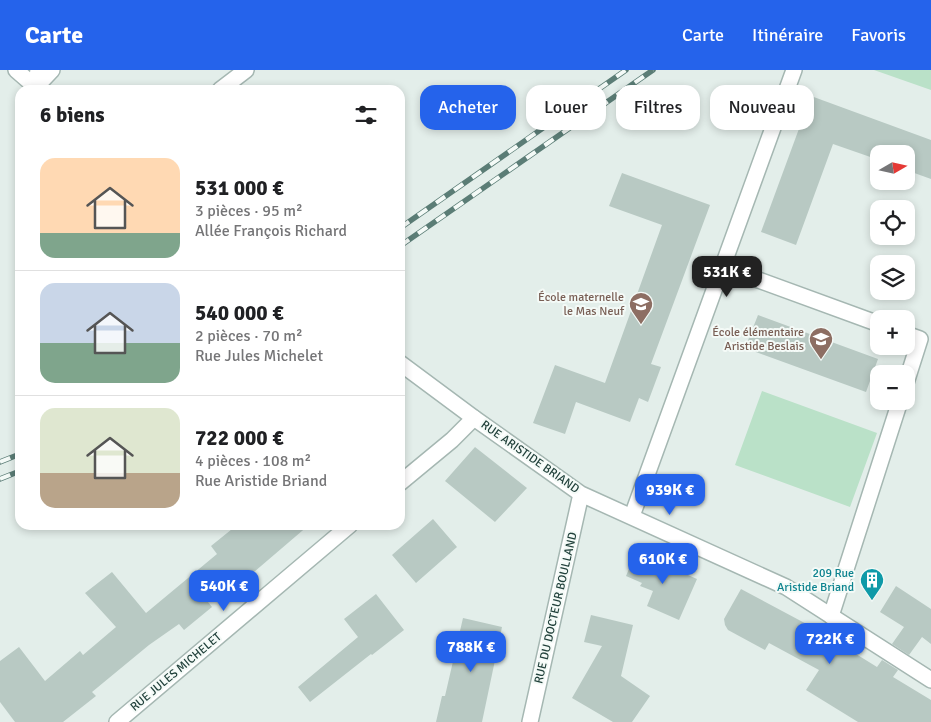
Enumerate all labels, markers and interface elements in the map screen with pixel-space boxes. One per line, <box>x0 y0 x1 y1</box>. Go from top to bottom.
text: Carte <box>25 20 83 50</box>
text: Carte <box>682 24 724 46</box>
text: Itinéraire <box>752 24 823 46</box>
text: Favoris <box>851 24 906 46</box>
chip: Acheter <box>420 85 516 130</box>
chip: Louer <box>526 85 606 130</box>
chip: Filtres <box>616 85 700 130</box>
chip: Nouveau <box>710 85 814 130</box>
icon: filters <box>352 101 380 129</box>
text: 6 biens <box>40 102 105 128</box>
north arrow <box>870 145 915 190</box>
map controls <box>870 145 915 410</box>
text: 531 000 € <box>195 175 284 201</box>
icon: home <box>80 178 140 238</box>
button: locate <box>870 200 915 245</box>
text: 3 pièces · 95 m² <box>195 201 303 221</box>
text: Allée François Richard <box>195 221 347 241</box>
button: layers <box>870 255 915 300</box>
pin: 531K € <box>686 256 768 298</box>
text: 531K € <box>703 262 751 282</box>
place label: École maternelle le Mas Neuf <box>538 290 625 319</box>
school or university icon: École maternelle le Mas Neuf <box>628 291 654 325</box>
text: 540 000 € <box>195 300 284 326</box>
icon: home <box>80 303 140 363</box>
button: + <box>870 310 915 355</box>
place label: École élémentaire Aristide Beslais <box>712 325 804 354</box>
text: 2 pièces · 70 m² <box>195 326 303 346</box>
school or university icon: École élémentaire Aristide Beslais <box>808 326 834 360</box>
text: Rue Jules Michelet <box>195 346 323 366</box>
button: − <box>870 365 915 410</box>
street label: RUE ARISTIDE BRIAND <box>478 417 582 497</box>
text: 722 000 € <box>195 425 284 451</box>
icon: home <box>80 428 140 488</box>
text: 4 pièces · 108 m² <box>195 451 311 471</box>
text: Rue Aristide Briand <box>195 471 327 491</box>
pin: 939K € <box>629 474 711 516</box>
text: 939K € <box>646 480 694 500</box>
street label: RUE DU DOCTEUR BOULLAND <box>531 531 581 685</box>
pin: 610K € <box>622 542 704 585</box>
text: 610K € <box>639 549 687 569</box>
place label: 209 Rue Aristide Briand <box>777 566 854 595</box>
building icon: 209 Rue Aristide Briand <box>859 567 885 601</box>
pin: 540K € <box>183 570 265 612</box>
text: 540K € <box>200 576 248 596</box>
pin: 722K € <box>789 622 871 665</box>
street label: RUE JULES MICHELET <box>127 629 225 714</box>
text: 722K € <box>806 629 854 649</box>
pin: 788K € <box>430 630 512 673</box>
text: 788K € <box>447 637 495 657</box>

